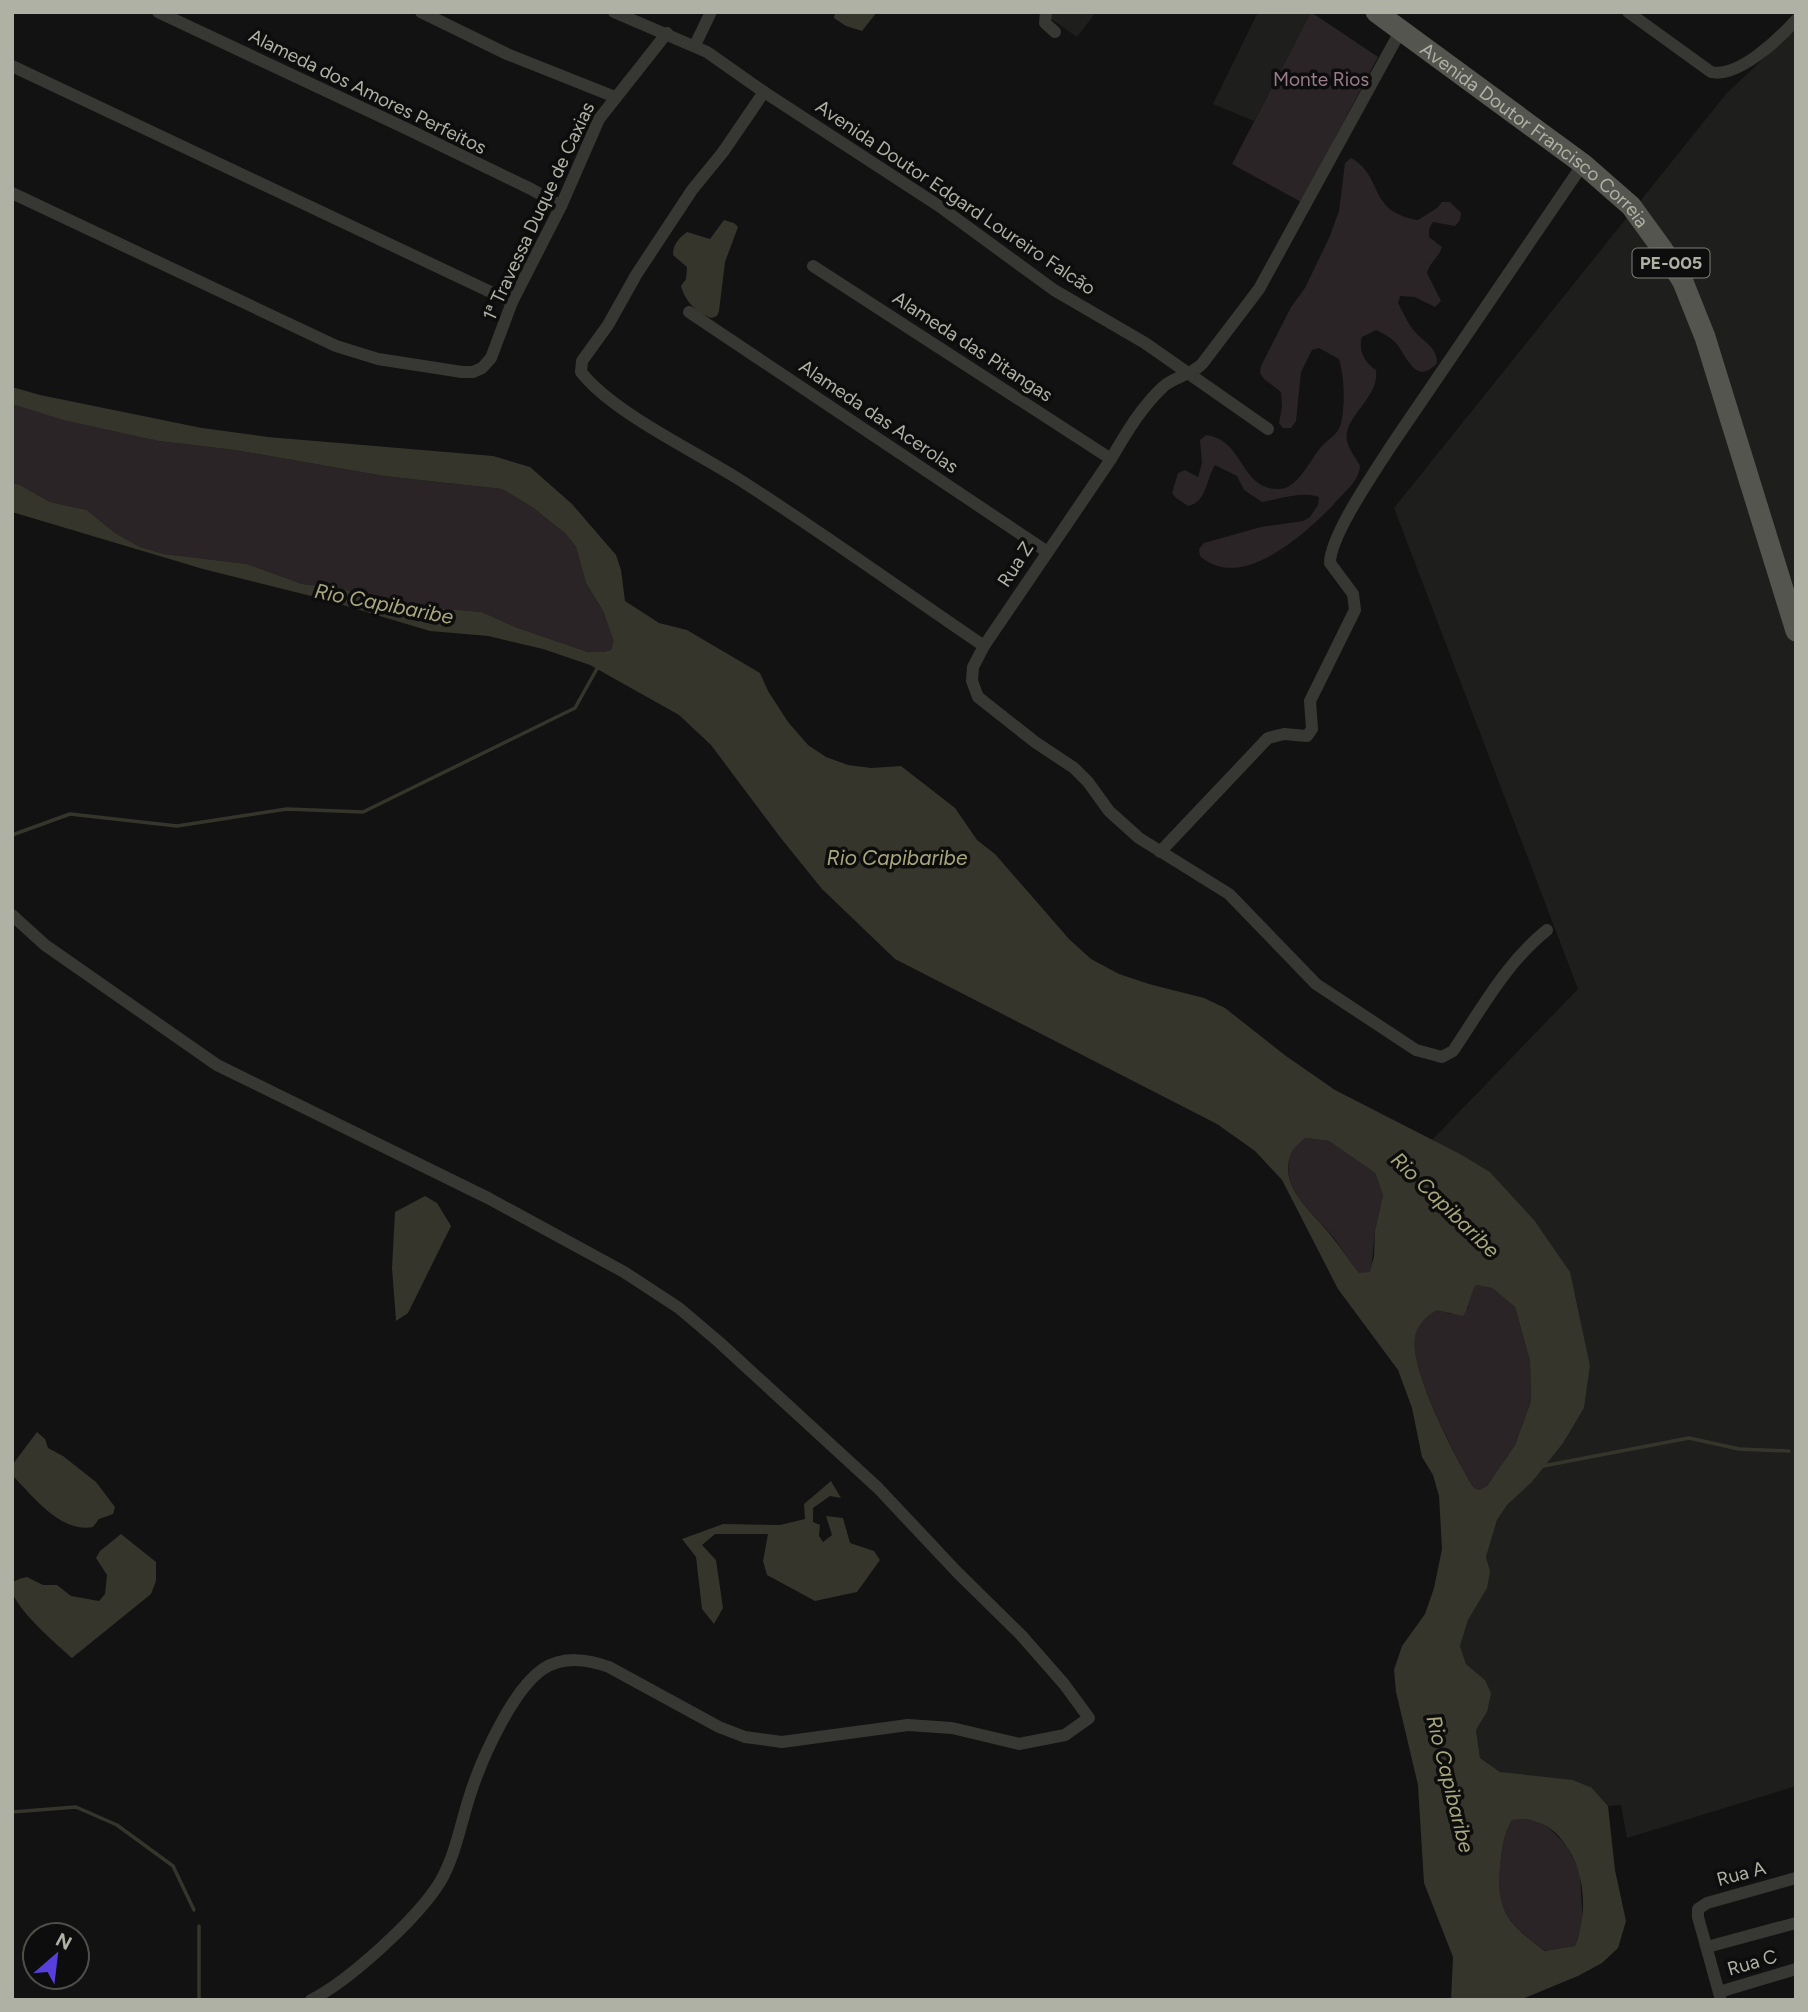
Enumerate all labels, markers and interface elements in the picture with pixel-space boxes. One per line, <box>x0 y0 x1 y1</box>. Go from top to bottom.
street label: Alameda dos Amores Perfeitos <box>245 24 490 159</box>
street label: Avenida Doutor Francisco Correia <box>1416 37 1654 232</box>
park label: Monte Rios <box>1273 68 1369 91</box>
street label: Avenida Doutor Edgard Loureiro Falcão <box>811 95 1100 300</box>
street label: 1ª Travessa Duque de Caxias <box>478 98 599 324</box>
road number: PE-005 <box>1632 248 1710 278</box>
street label: Alameda das Pitangas <box>889 286 1057 407</box>
street label: Alameda das Acerolas <box>795 355 963 478</box>
street label: Rua Z <box>992 537 1038 591</box>
water label: Rio Capibaribe <box>313 578 456 629</box>
water label: Rio Capibaribe <box>827 845 968 870</box>
water label: Rio Capibaribe <box>1386 1147 1505 1263</box>
water label: Rio Capibaribe <box>1421 1713 1480 1856</box>
street label: Rua A <box>1714 1856 1768 1891</box>
north arrow <box>21 1921 91 1991</box>
text: N <box>52 1928 76 1955</box>
street label: Rua C <box>1725 1944 1780 1981</box>

